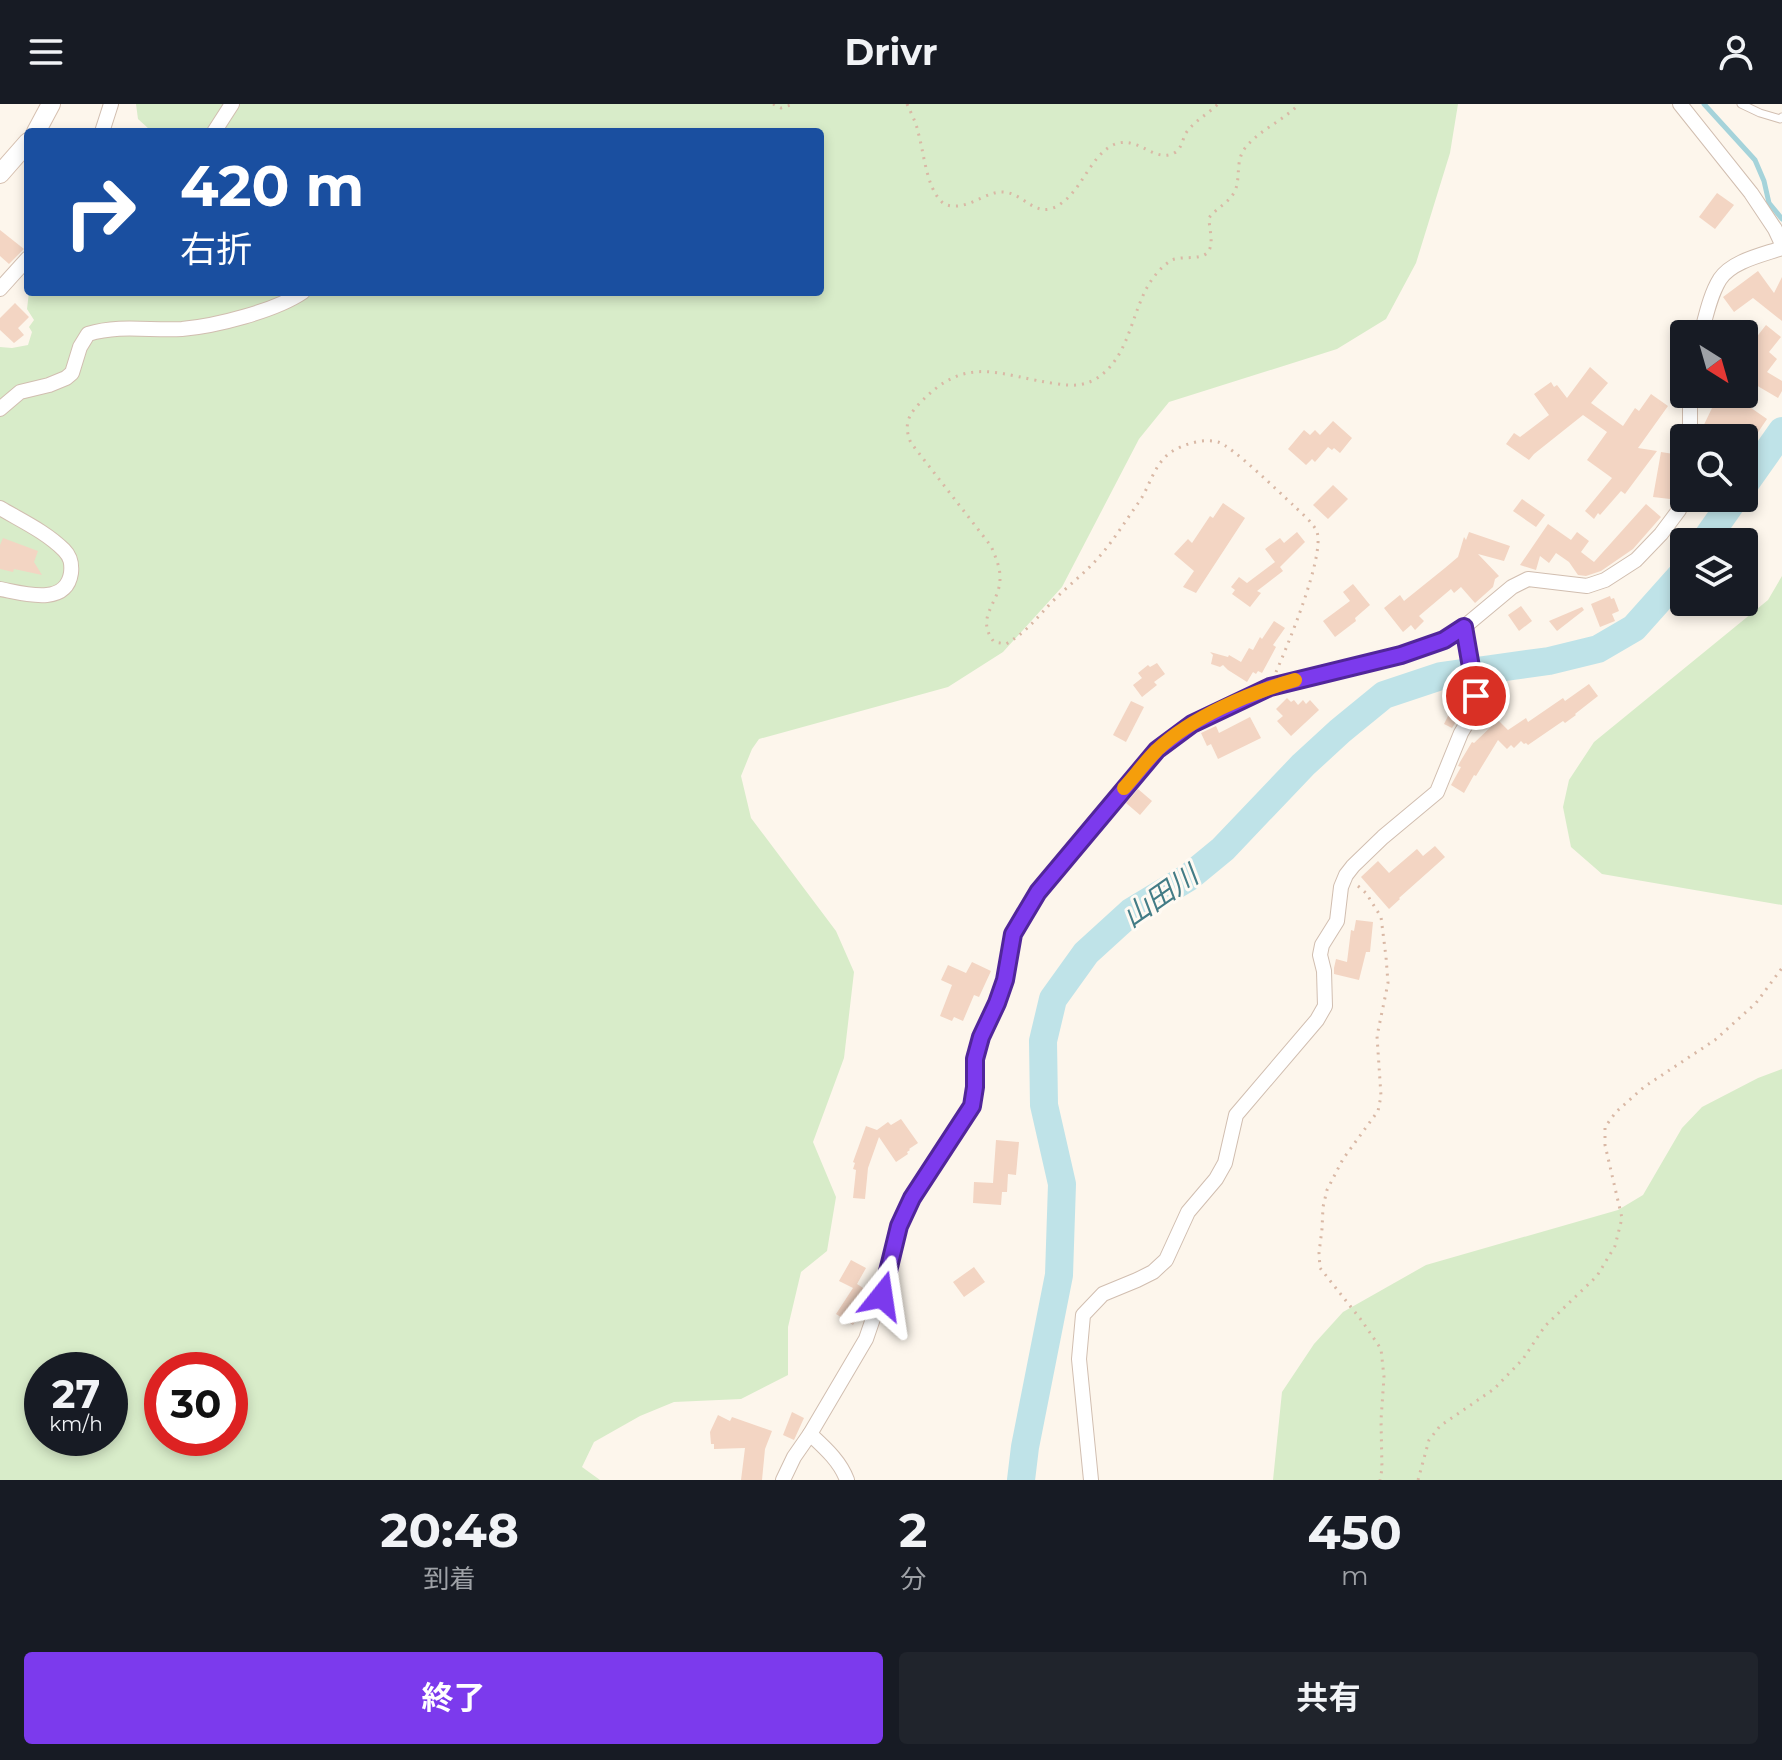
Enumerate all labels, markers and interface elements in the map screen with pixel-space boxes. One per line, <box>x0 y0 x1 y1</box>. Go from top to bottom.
icon: menu <box>24 30 68 74</box>
text: Drivr <box>844 30 938 74</box>
icon: person <box>1714 30 1758 74</box>
text: 420 m <box>180 152 364 220</box>
icon: right <box>48 160 152 264</box>
text: 右折 <box>180 227 252 271</box>
north arrow <box>1670 320 1758 408</box>
map controls <box>1670 320 1758 616</box>
button: search <box>1670 424 1758 512</box>
button: layers <box>1670 528 1758 616</box>
pin <box>1442 662 1510 730</box>
icon: arrive <box>1454 674 1498 718</box>
water label: 山田川 <box>1116 856 1207 934</box>
position arrow <box>840 1254 924 1338</box>
speed limit sign: 30 <box>144 1352 248 1456</box>
text: 27 <box>52 1369 100 1418</box>
text: km/h <box>49 1412 103 1436</box>
text: 20:48 <box>380 1501 519 1559</box>
text: 2 <box>899 1501 927 1559</box>
text: 450 <box>1308 1503 1402 1561</box>
text: m <box>1341 1560 1368 1592</box>
text: 到着 <box>424 1563 476 1595</box>
text: 分 <box>900 1563 926 1595</box>
button: 終了 <box>24 1652 883 1744</box>
button: 共有 <box>899 1652 1758 1744</box>

